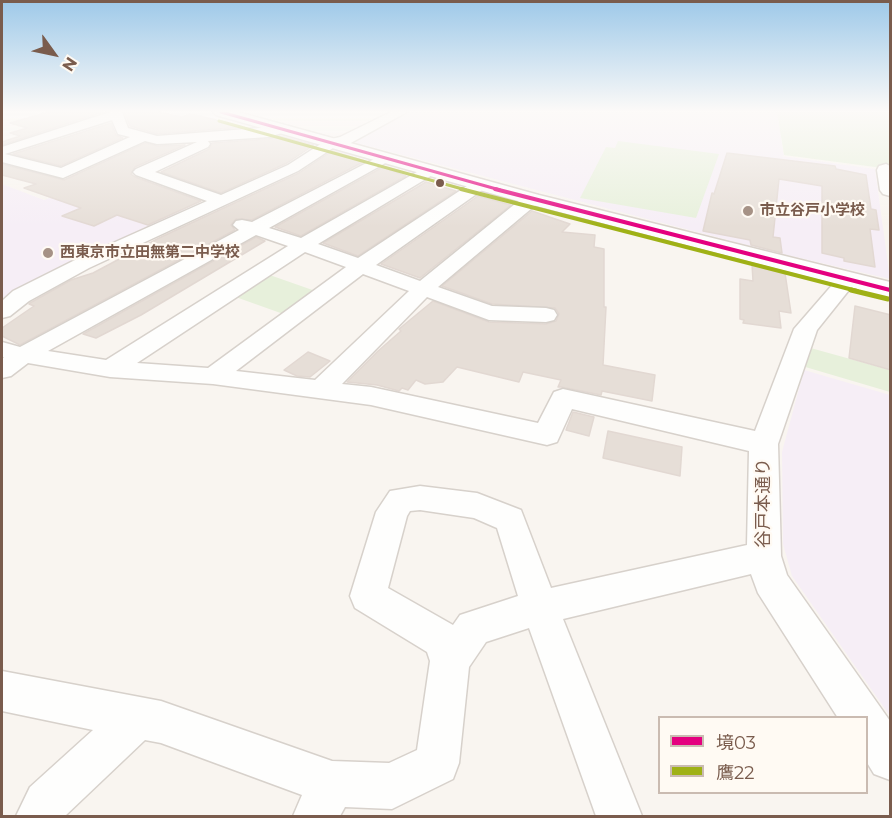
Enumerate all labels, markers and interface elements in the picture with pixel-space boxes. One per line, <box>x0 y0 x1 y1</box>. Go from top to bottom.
north arrow <box>24 24 84 84</box>
text: N <box>58 53 81 75</box>
unlabelled marker <box>434 177 446 189</box>
place label: 市立谷戸小学校 <box>760 202 865 220</box>
marker: 市立谷戸小学校 <box>741 204 755 218</box>
place label: 西東京市立田無第二中学校 <box>60 244 240 262</box>
marker: 西東京市立田無第二中学校 <box>41 246 55 260</box>
street label: 谷戸本通り <box>753 458 775 548</box>
legend <box>658 716 868 794</box>
text: 境03 <box>716 732 756 754</box>
text: 鷹22 <box>716 762 754 784</box>

